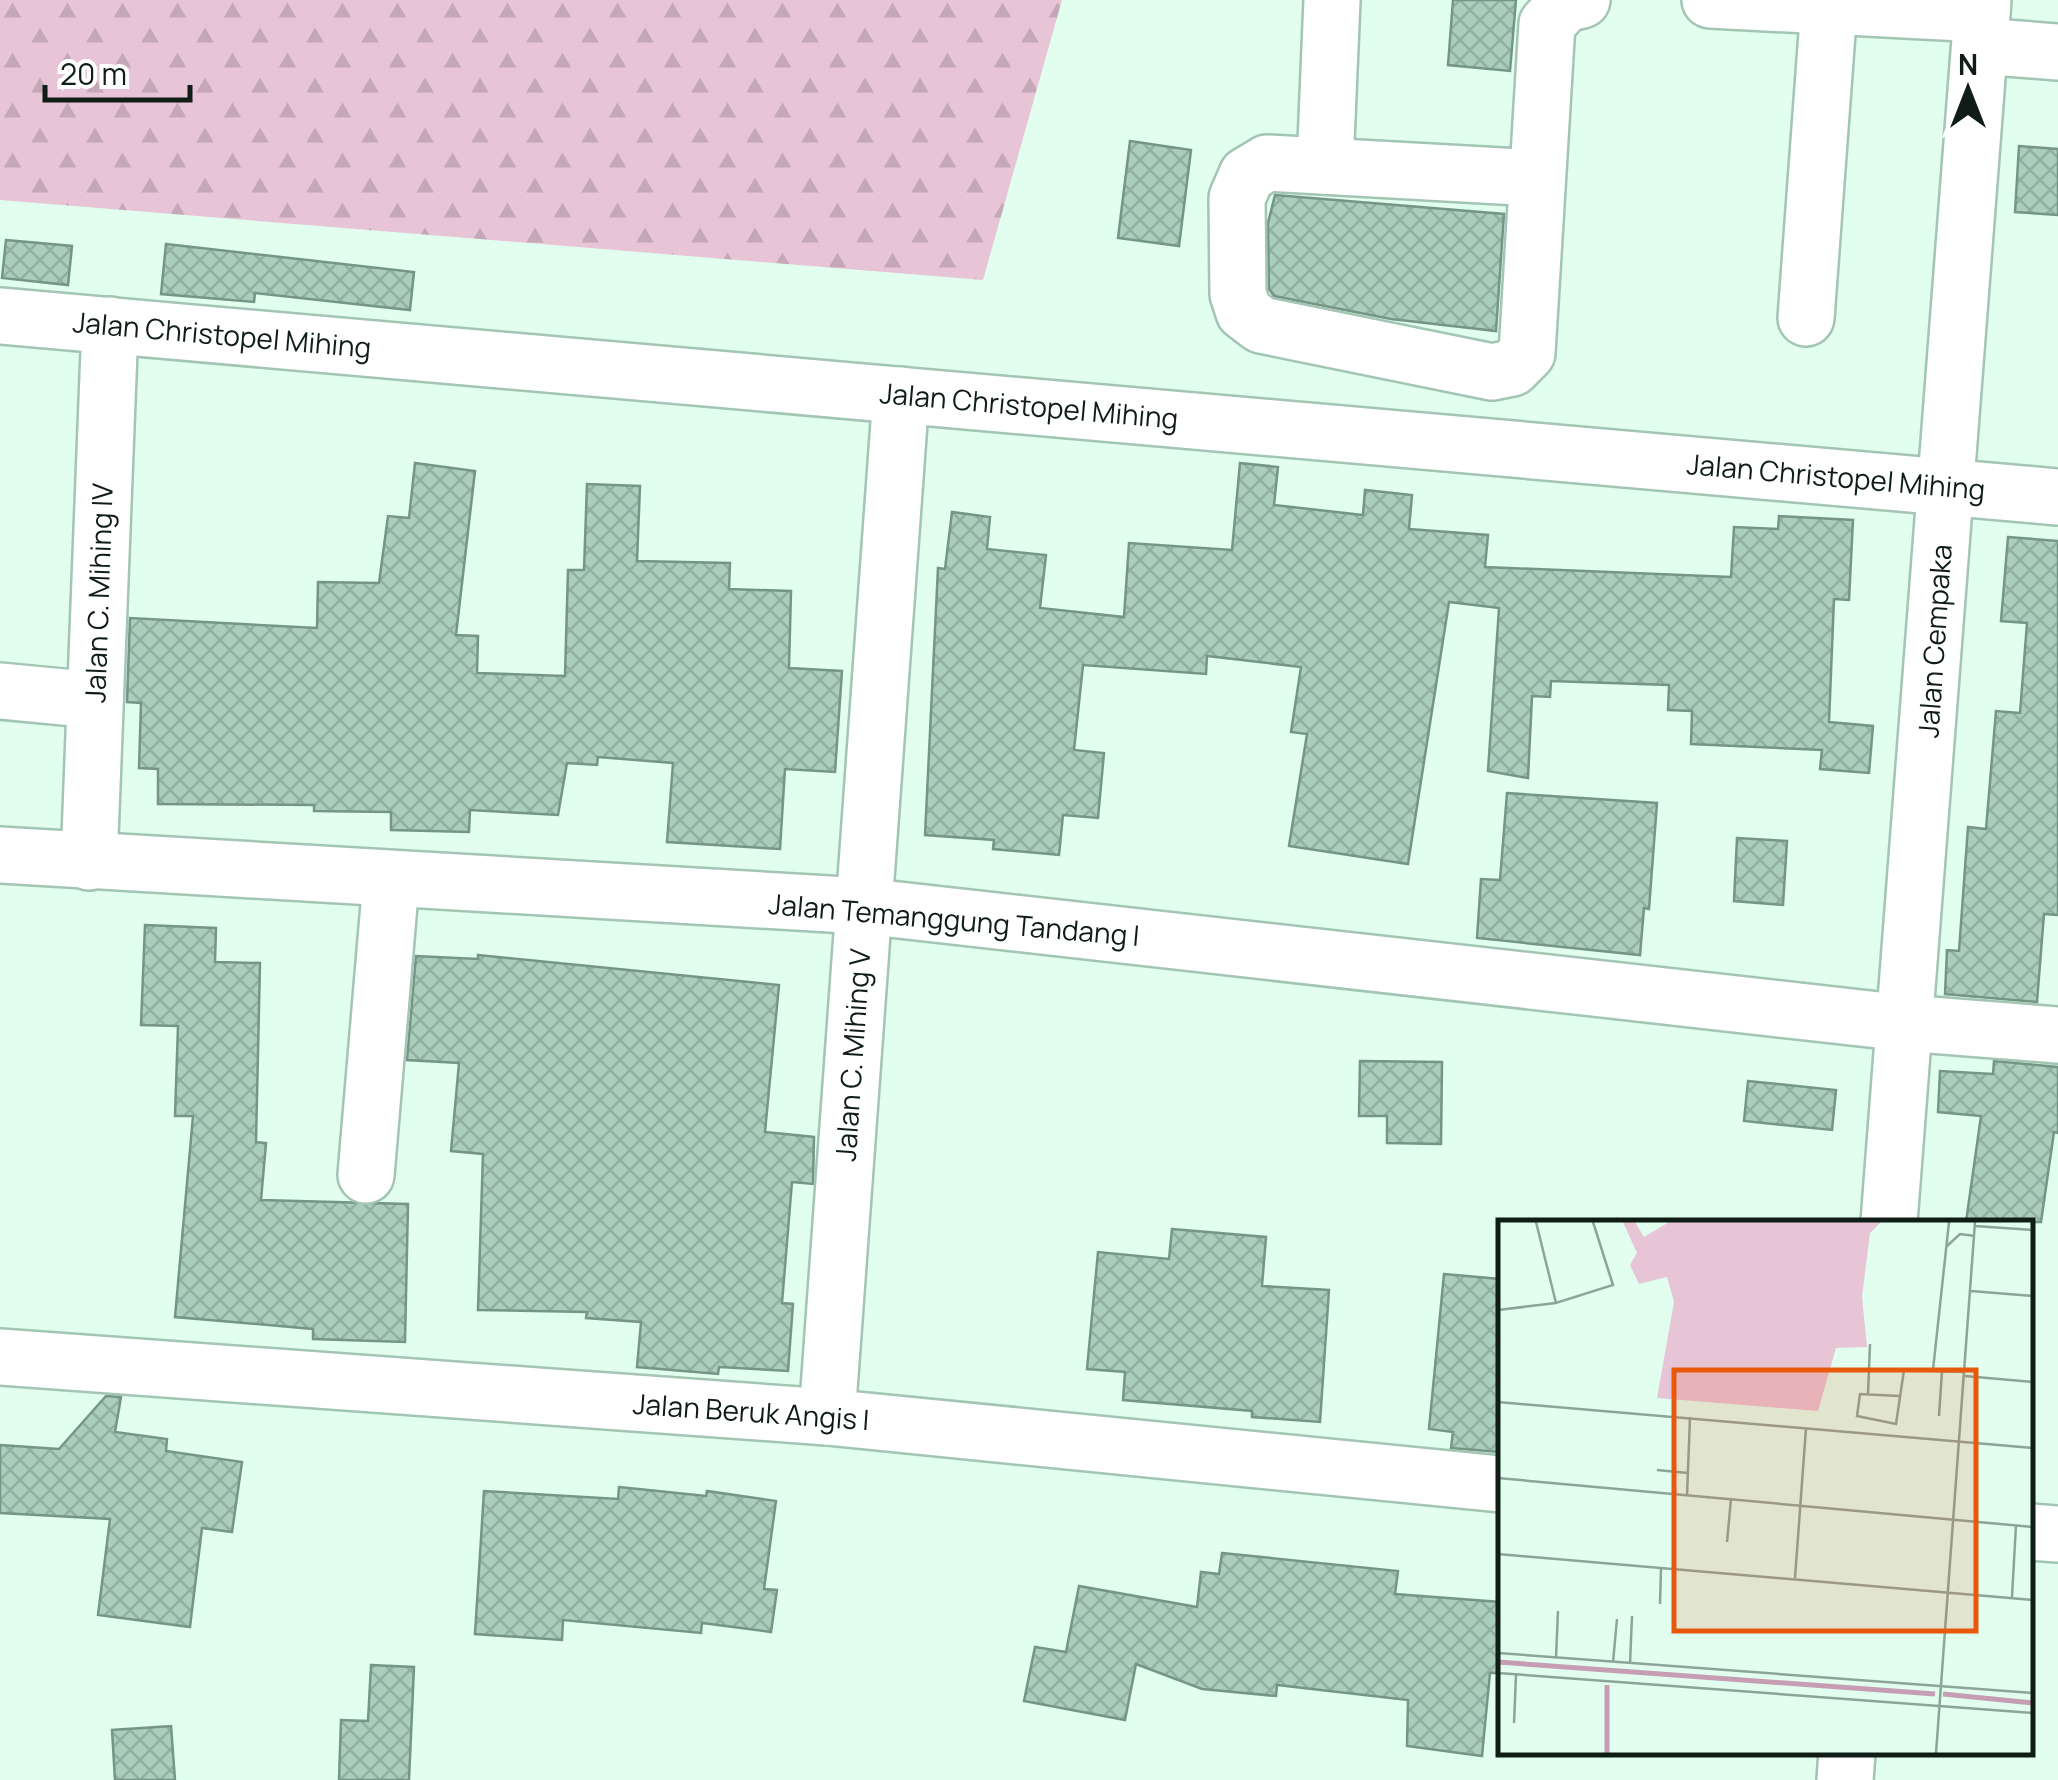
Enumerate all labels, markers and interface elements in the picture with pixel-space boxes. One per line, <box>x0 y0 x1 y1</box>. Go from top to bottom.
scale bar <box>45 40 190 102</box>
north arrow <box>1918 40 2018 140</box>
text: N <box>1958 45 1978 83</box>
text: 20 m <box>60 53 127 94</box>
street label: Jalan Christopel Mihing <box>71 302 373 366</box>
street label: Jalan Christopel Mihing <box>878 373 1180 437</box>
street label: Jalan Christopel Mihing <box>1685 444 1987 508</box>
street label: Jalan C. Mihing IV <box>75 482 121 703</box>
street label: Jalan Cempaka <box>1908 543 1960 739</box>
street label: Jalan Temanggung Tandang I <box>767 884 1141 954</box>
street label: Jalan C. Mihing V <box>826 947 878 1163</box>
inset map <box>1498 1220 2033 1755</box>
street label: Jalan Beruk Angis I <box>632 1384 871 1438</box>

